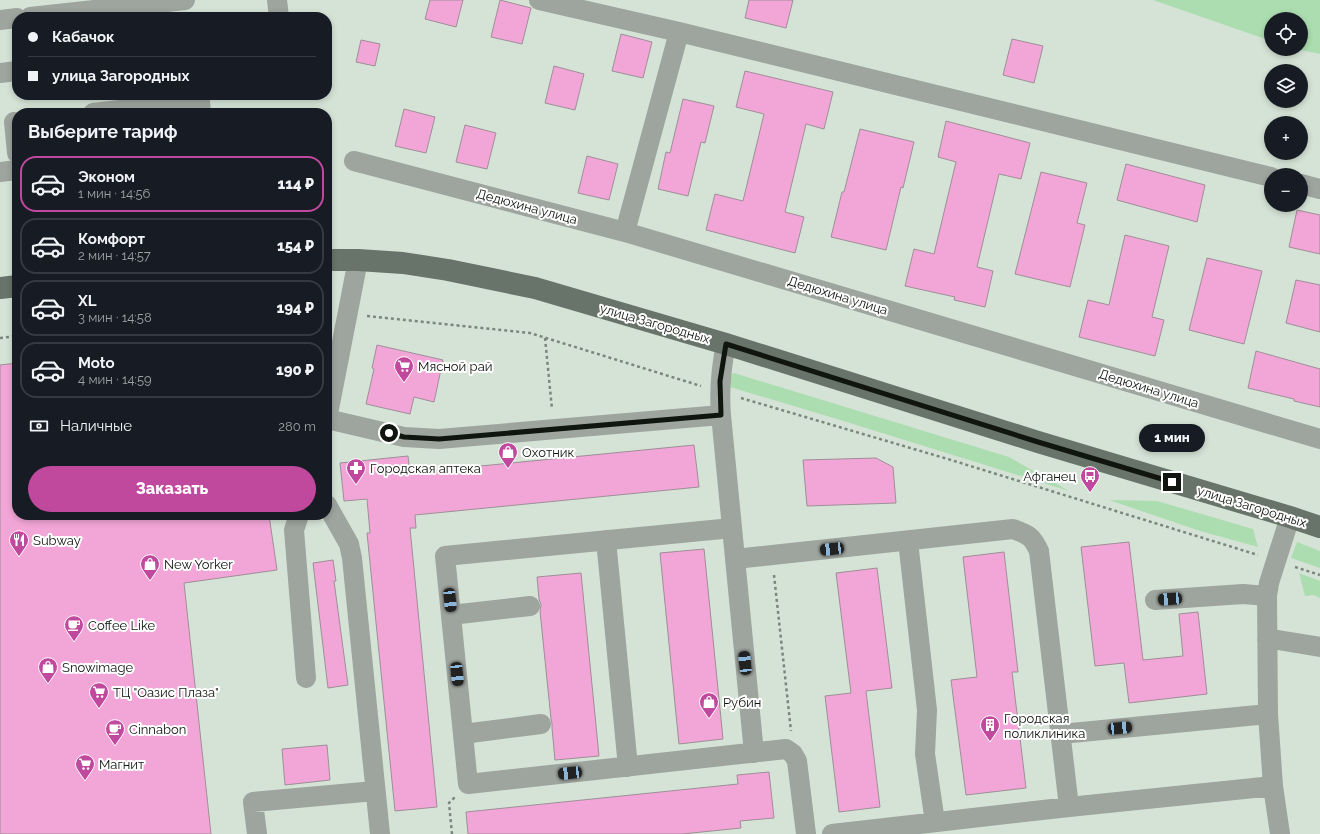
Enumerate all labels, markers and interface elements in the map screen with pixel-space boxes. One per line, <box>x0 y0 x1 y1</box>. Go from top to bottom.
map controls <box>1264 12 1308 212</box>
button: locate <box>1264 12 1308 56</box>
text: Кабачок <box>52 28 115 46</box>
button: layers <box>1264 64 1308 108</box>
text: улица Загородных <box>52 67 189 85</box>
button: + <box>1264 116 1308 160</box>
text: Выберите тариф <box>28 121 178 142</box>
icon: car <box>30 166 66 202</box>
text: Эконом <box>78 168 135 186</box>
button: − <box>1264 168 1308 212</box>
text: 114 ₽ <box>277 175 314 193</box>
text: 1 мин · 14:56 <box>78 186 150 201</box>
street label: Дедюхина улица <box>475 186 579 227</box>
icon: car <box>30 228 66 264</box>
text: Комфорт <box>78 230 145 248</box>
text: 154 ₽ <box>277 237 314 255</box>
text: 2 мин · 14:57 <box>78 248 151 263</box>
street label: Дедюхина улица <box>786 273 890 318</box>
icon: car <box>30 290 66 326</box>
text: XL <box>78 292 96 310</box>
text: 194 ₽ <box>276 299 314 317</box>
street label: улица Загородных <box>598 301 712 346</box>
text: 3 мин · 14:58 <box>78 310 152 325</box>
icon: car <box>30 352 66 388</box>
text: Moto <box>78 354 115 372</box>
supermarket icon: Мясной рай <box>393 355 415 383</box>
place label: Мясной рай <box>418 359 492 374</box>
text: 190 ₽ <box>276 361 314 379</box>
street label: Дедюхина улица <box>1097 366 1201 411</box>
text: 4 мин · 14:59 <box>78 372 152 387</box>
icon: cash <box>28 415 50 437</box>
text: Наличные <box>60 417 132 435</box>
text: 280 m <box>278 419 316 434</box>
route start <box>380 424 398 442</box>
callout: 1 мин <box>1139 424 1205 452</box>
text: 1 мин <box>1154 430 1190 445</box>
shop icon: Охотник <box>497 441 519 469</box>
place label: Охотник <box>522 445 575 460</box>
pharmacy icon: Городская аптека <box>345 457 367 485</box>
place label: Городская аптека <box>370 461 481 476</box>
bus stop icon: Афганец <box>1079 465 1101 493</box>
button: Заказать <box>28 466 316 512</box>
place label: Афганец <box>1023 469 1076 484</box>
route end <box>1163 473 1181 491</box>
street label: улица Загородных <box>1195 483 1309 530</box>
restaurant icon: Subway <box>8 529 30 557</box>
place label: Subway <box>33 533 81 548</box>
car <box>819 542 845 556</box>
shop icon: New Yorker <box>139 553 161 581</box>
place label: New Yorker <box>164 557 233 572</box>
car <box>443 587 457 613</box>
car <box>1158 592 1182 606</box>
cafe icon: Coffee Like <box>63 614 85 642</box>
place label: Coffee Like <box>88 618 155 633</box>
car <box>738 650 752 676</box>
shop icon: Snowimage <box>37 656 59 684</box>
place label: Snowimage <box>62 660 133 675</box>
car <box>450 661 464 687</box>
supermarket icon: ТЦ "Оазис Плаза" <box>88 681 110 709</box>
place label: ТЦ "Оазис Плаза" <box>113 685 219 700</box>
shop icon: Рубин <box>698 691 720 719</box>
place label: Рубин <box>723 695 761 710</box>
place label: Городская поликлиника <box>1004 711 1085 741</box>
building icon: Городская поликлиника <box>979 714 1001 742</box>
cafe icon: Cinnabon <box>104 718 126 746</box>
car <box>1108 721 1132 735</box>
place label: Cinnabon <box>129 722 186 737</box>
supermarket icon: Магнит <box>74 753 96 781</box>
place label: Магнит <box>99 757 144 772</box>
car <box>557 766 583 780</box>

